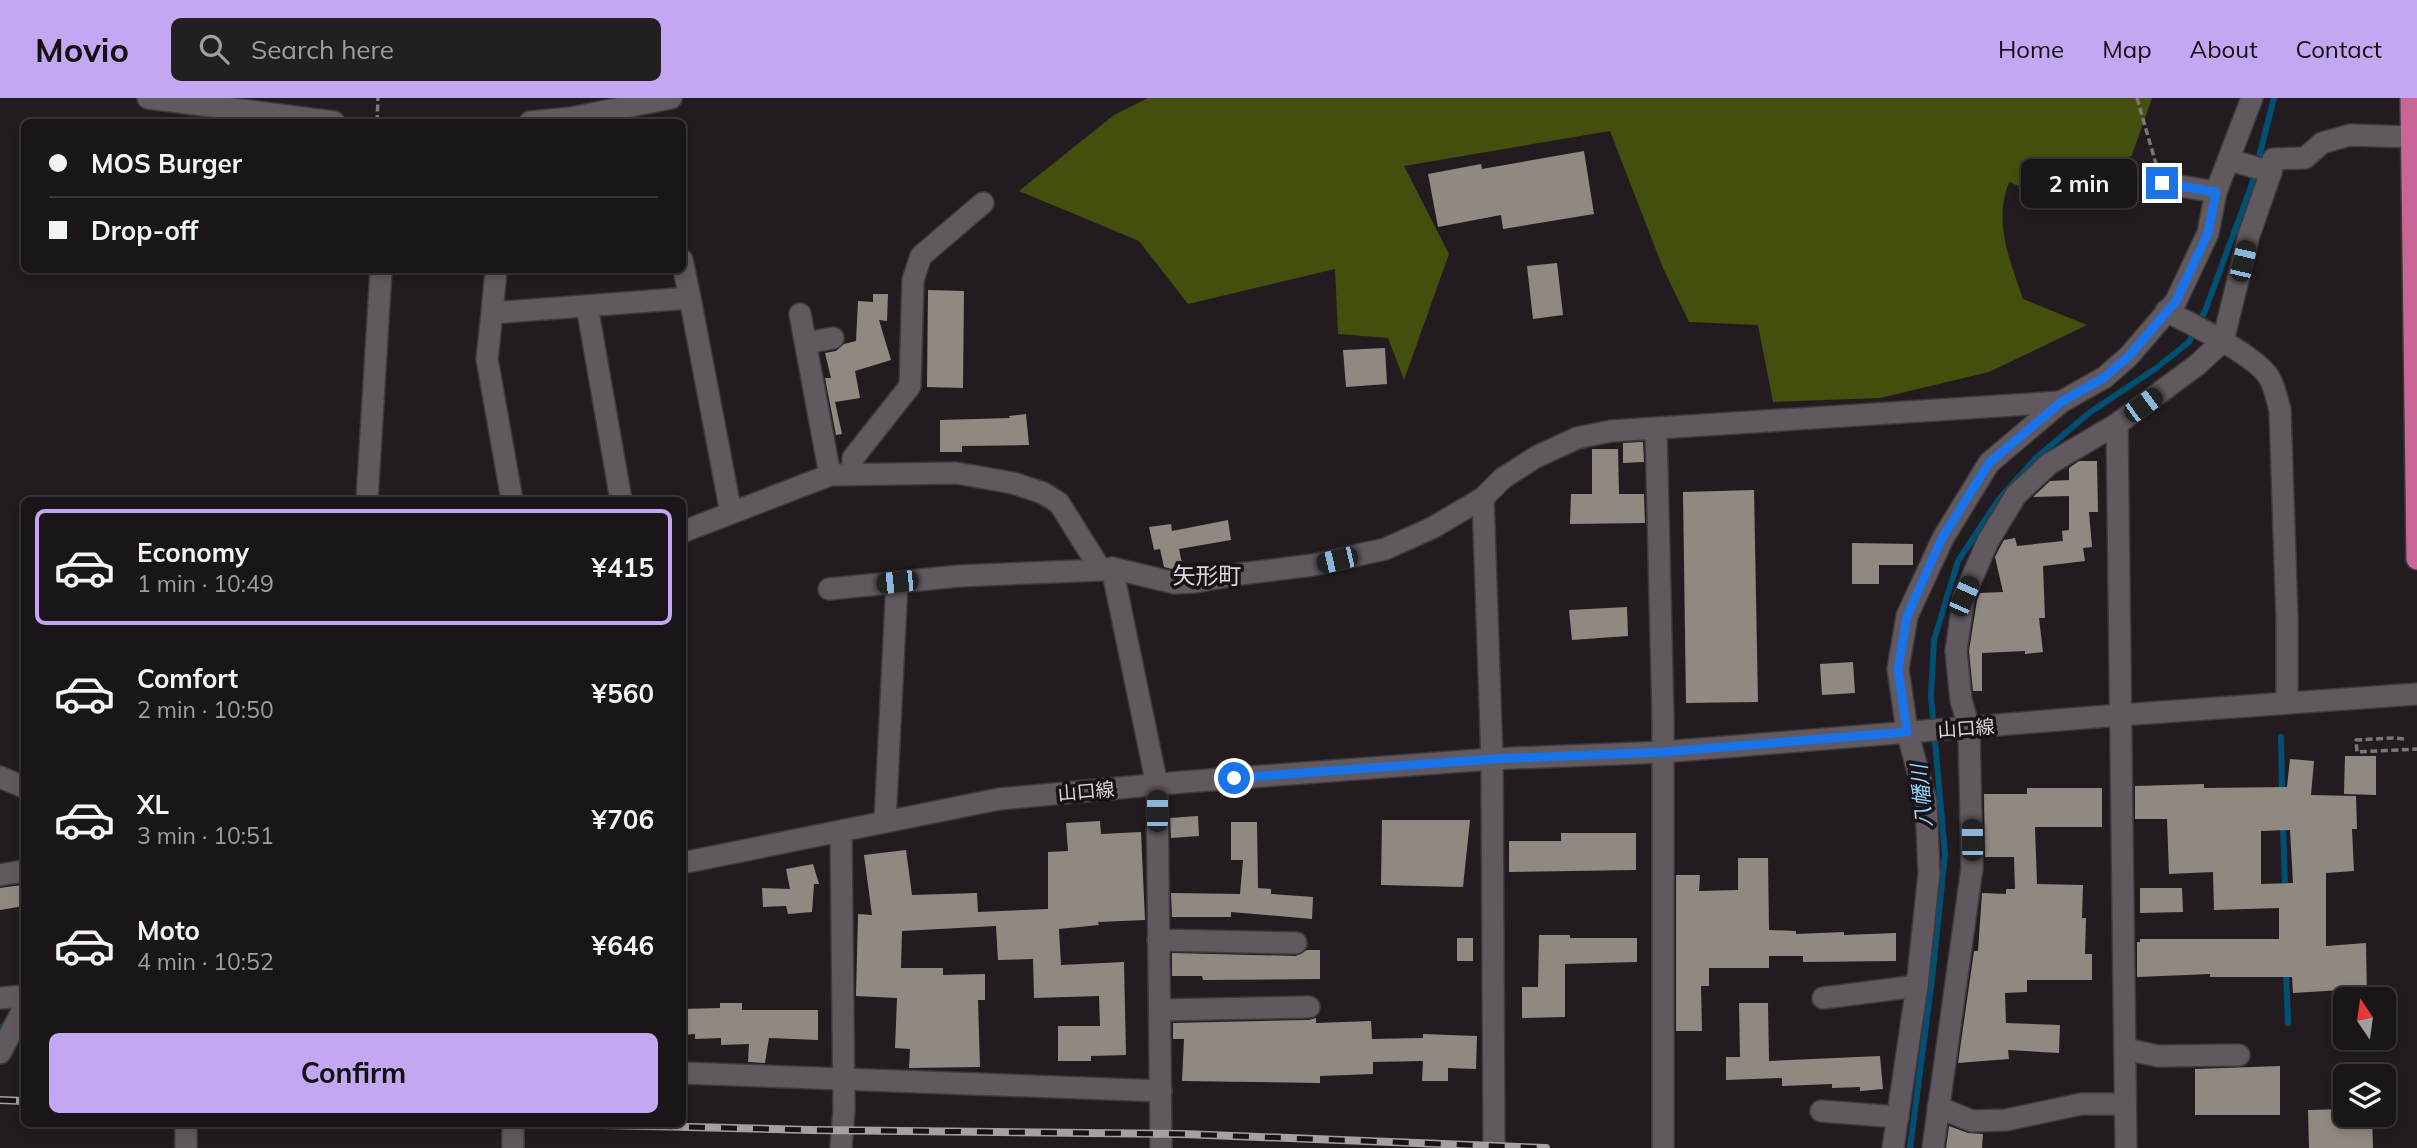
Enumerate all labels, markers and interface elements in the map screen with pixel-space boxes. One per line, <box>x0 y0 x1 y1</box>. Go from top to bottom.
search box <box>171 18 661 81</box>
text: Movio <box>35 29 129 70</box>
icon: search <box>195 30 233 68</box>
text: Search here <box>251 33 394 66</box>
text: Home <box>1998 34 2064 64</box>
text: Map <box>2102 34 2152 64</box>
text: About <box>2190 34 2258 64</box>
text: Contact <box>2296 34 2382 64</box>
text: MOS Burger <box>91 147 242 180</box>
callout: 2 min <box>2022 158 2138 208</box>
route end <box>2146 167 2178 199</box>
text: 2 min <box>2049 169 2109 198</box>
text: Drop-off <box>91 214 198 247</box>
car <box>2229 238 2258 284</box>
car <box>2120 384 2167 426</box>
icon: car <box>53 536 116 599</box>
text: Economy <box>137 536 249 569</box>
car <box>1315 545 1360 575</box>
text: ¥415 <box>592 551 654 584</box>
district label: 矢形町 <box>1173 561 1242 590</box>
text: 1 min · 10:49 <box>137 569 274 598</box>
car <box>876 569 919 595</box>
car <box>1946 573 1983 619</box>
icon: car <box>53 662 116 725</box>
text: Comfort <box>137 662 238 695</box>
text: ¥560 <box>592 677 654 710</box>
text: 2 min · 10:50 <box>137 695 274 724</box>
street label: 山口線 <box>1937 714 1995 742</box>
route start <box>1218 762 1250 794</box>
water label: 八幡川 <box>1905 762 1937 829</box>
street label: 山口線 <box>1057 777 1115 805</box>
icon: car <box>53 788 116 851</box>
text: XL <box>137 788 169 821</box>
car <box>1147 790 1168 832</box>
text: ¥706 <box>592 803 654 836</box>
car <box>1962 819 1983 861</box>
text: 3 min · 10:51 <box>137 821 274 850</box>
icon: car <box>53 914 116 977</box>
text: Moto <box>137 914 200 947</box>
text: ¥646 <box>592 929 654 962</box>
text: 4 min · 10:52 <box>137 947 274 976</box>
north arrow <box>2333 987 2396 1050</box>
map controls <box>2333 987 2396 1127</box>
button: Confirm <box>49 1033 658 1113</box>
button: layers <box>2333 1064 2396 1127</box>

